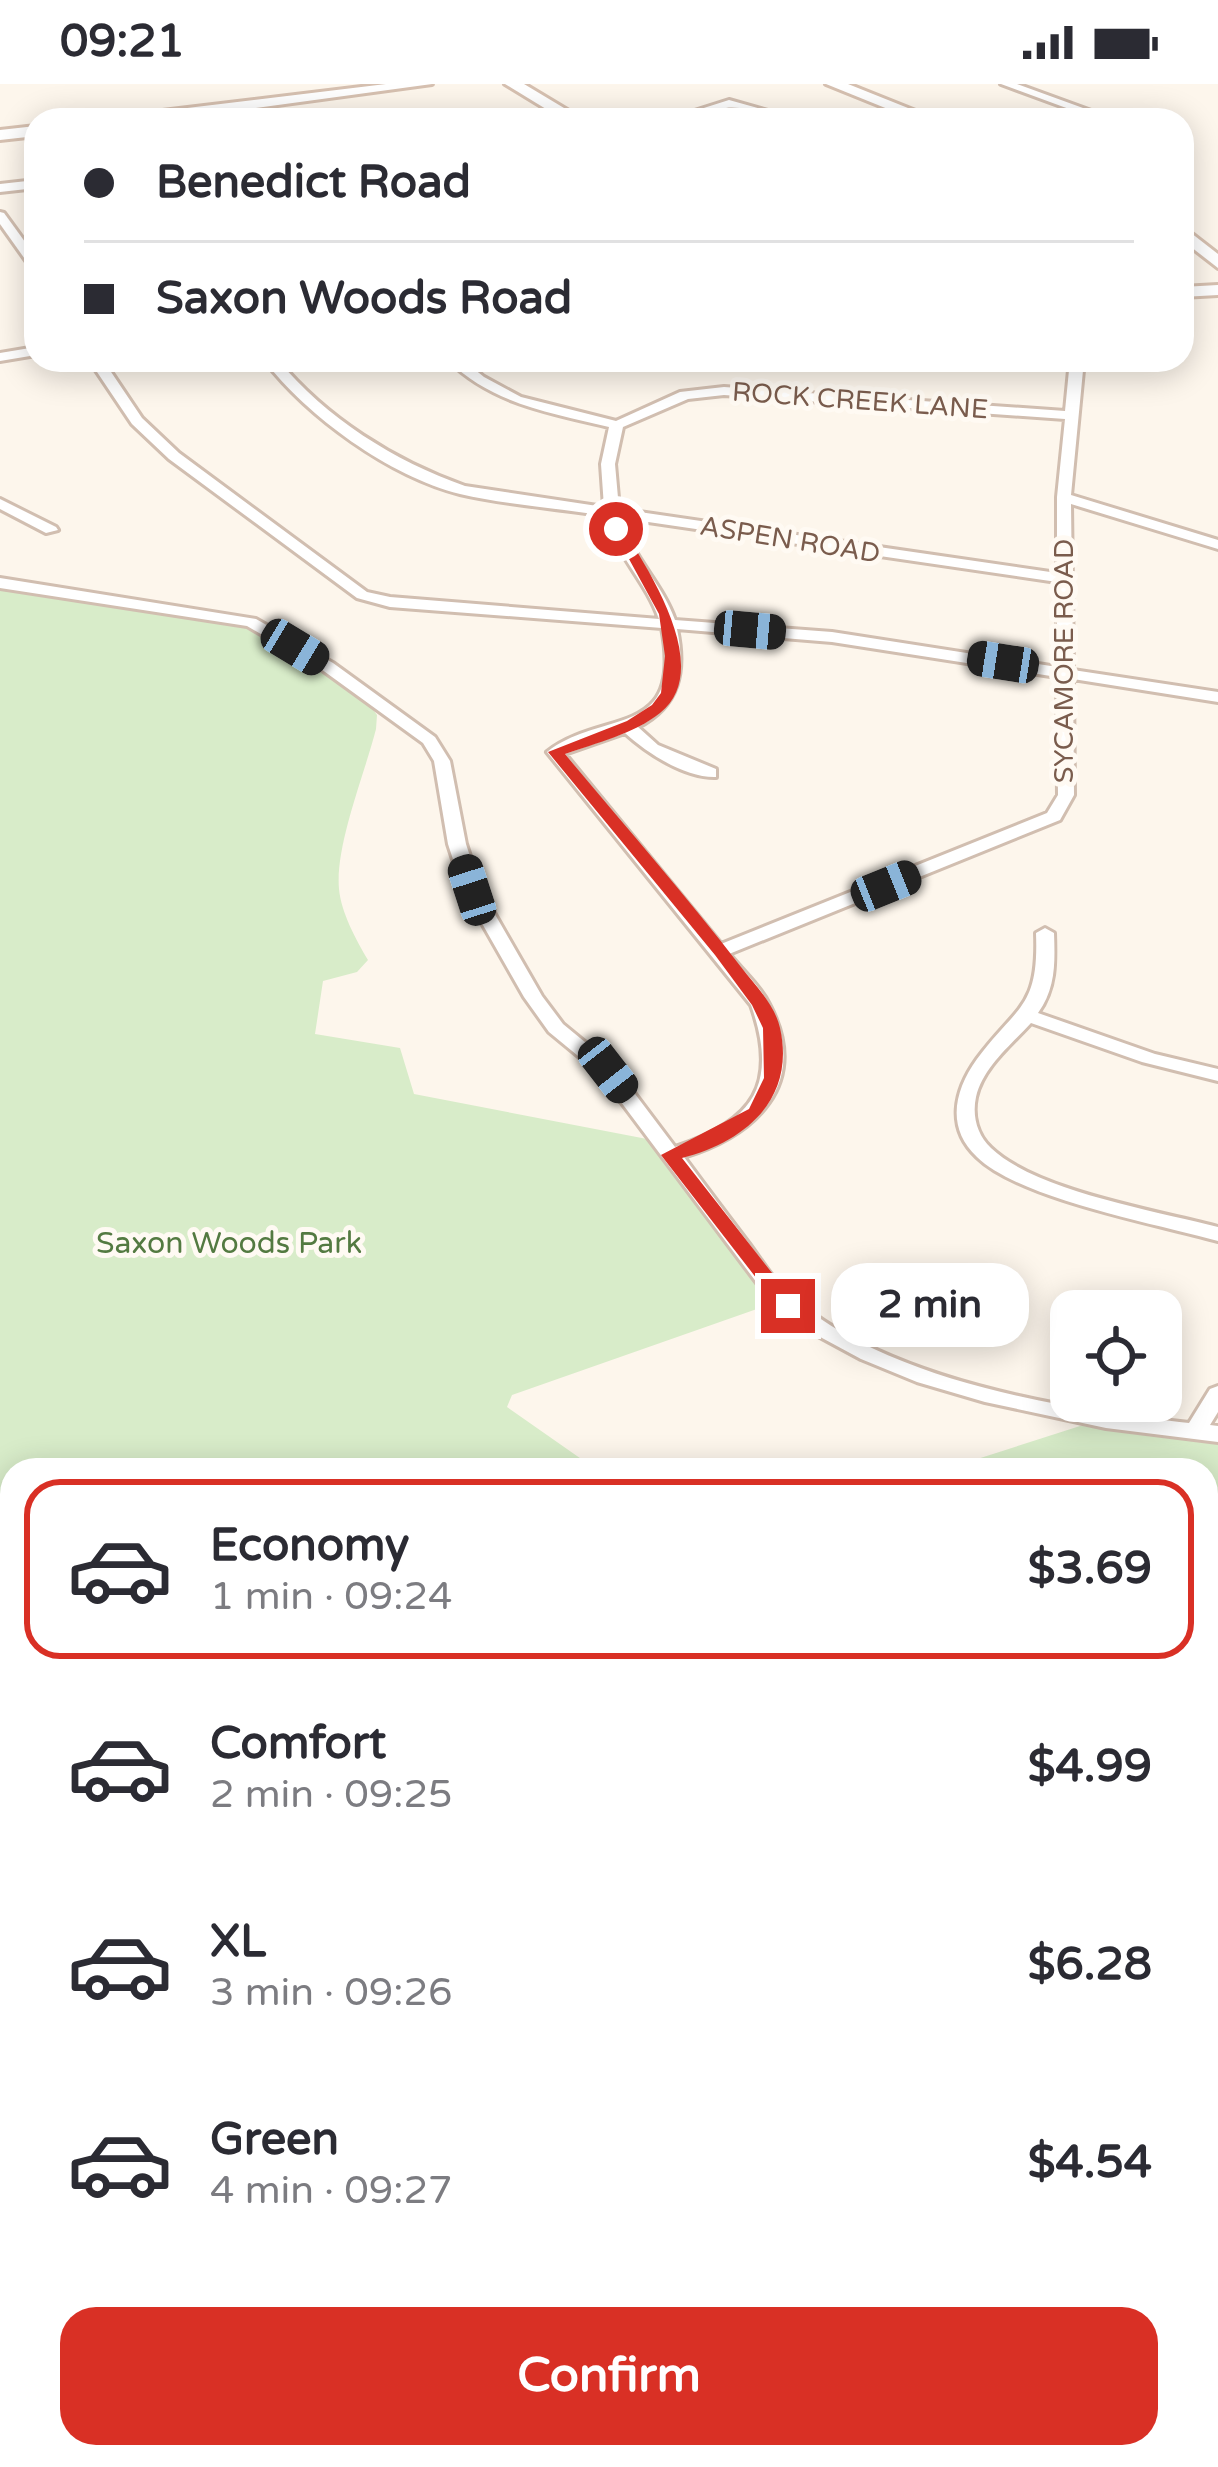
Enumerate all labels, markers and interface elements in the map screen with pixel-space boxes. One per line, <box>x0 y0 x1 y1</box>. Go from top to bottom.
text: 09:21 <box>60 15 185 69</box>
text: Benedict Road <box>156 156 471 210</box>
text: Saxon Woods Road <box>156 272 572 326</box>
street label: ROCK CREEK LANE <box>731 376 989 426</box>
route start <box>589 502 643 556</box>
street label: ASPEN ROAD <box>698 509 882 571</box>
street label: SYCAMORE ROAD <box>1048 539 1081 783</box>
car <box>713 609 787 651</box>
car <box>255 613 335 681</box>
car <box>965 639 1041 685</box>
car <box>444 850 500 930</box>
car <box>846 856 926 916</box>
car <box>572 1031 644 1109</box>
park label: Saxon Woods Park <box>96 1225 362 1262</box>
callout: 2 min <box>830 1264 1028 1348</box>
route end <box>761 1279 815 1333</box>
text: 2 min <box>878 1281 982 1328</box>
map controls <box>1050 1290 1182 1422</box>
button: locate <box>1050 1290 1182 1422</box>
icon: car <box>66 1515 174 1623</box>
text: Economy <box>210 1519 409 1573</box>
text: $3.69 <box>1028 1542 1152 1596</box>
text: 1 min · 09:24 <box>210 1573 452 1620</box>
icon: car <box>66 1713 174 1821</box>
text: Comfort <box>210 1717 386 1771</box>
text: $4.99 <box>1028 1740 1152 1794</box>
text: 2 min · 09:25 <box>210 1771 452 1818</box>
icon: car <box>66 1911 174 2019</box>
text: XL <box>210 1915 266 1969</box>
text: $6.28 <box>1028 1938 1152 1992</box>
text: 3 min · 09:26 <box>210 1969 452 2016</box>
icon: car <box>66 2109 174 2217</box>
text: Green <box>210 2113 339 2167</box>
text: $4.54 <box>1028 2136 1152 2190</box>
text: 4 min · 09:27 <box>210 2167 452 2214</box>
button: Confirm <box>60 2307 1158 2445</box>

